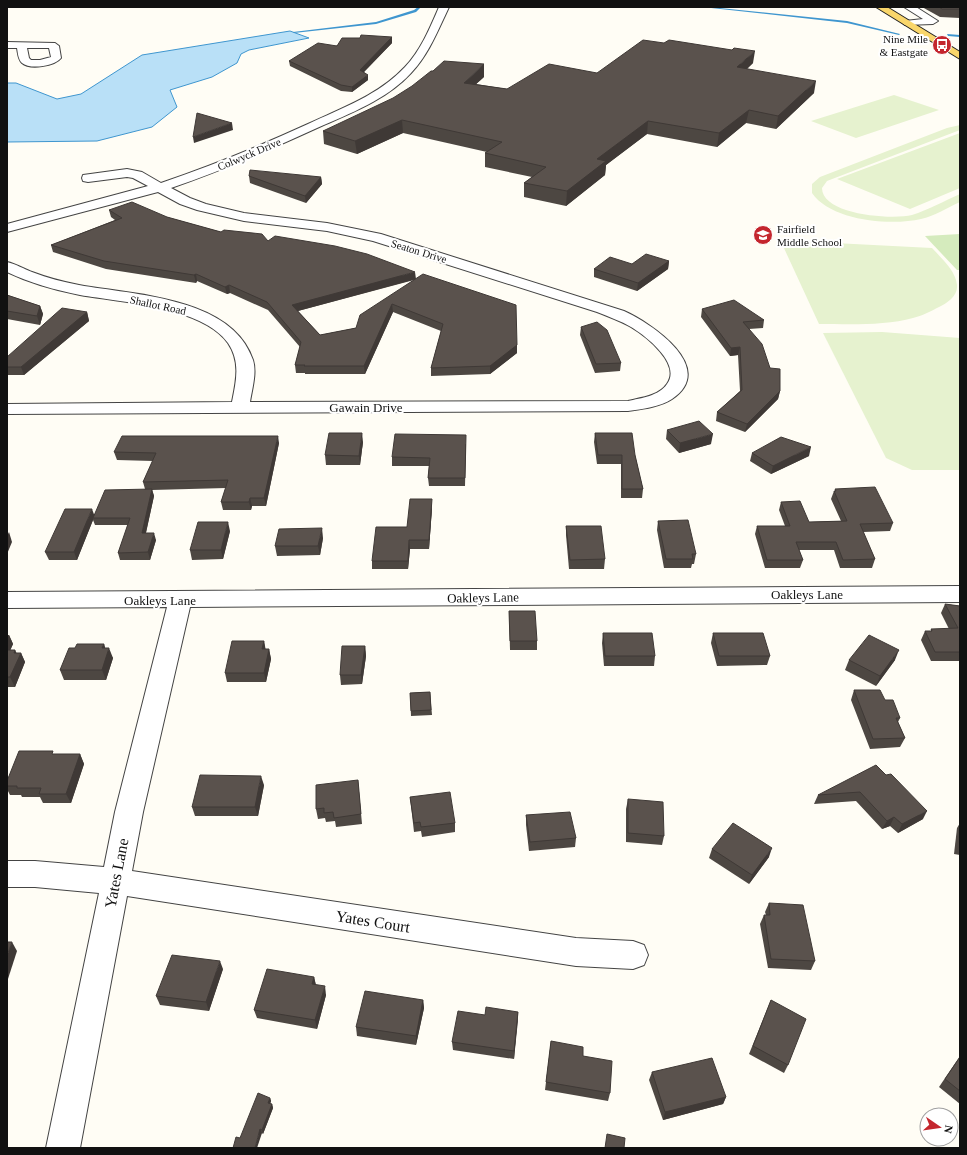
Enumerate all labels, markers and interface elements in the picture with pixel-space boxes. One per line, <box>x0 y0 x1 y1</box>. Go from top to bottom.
place label: Nine Mile & Eastgate <box>879 33 928 58</box>
bus stop icon: Nine Mile & Eastgate <box>931 34 953 56</box>
street label: Colwyck Drive <box>216 135 283 173</box>
place label: Fairfield Middle School <box>777 223 842 248</box>
school or university icon: Fairfield Middle School <box>752 224 774 246</box>
street label: Seaton Drive <box>390 237 448 265</box>
street label: Shallot Road <box>129 293 188 317</box>
street label: Gawain Drive <box>329 400 403 415</box>
street label: Oakleys Lane <box>771 587 843 602</box>
street label: Oakleys Lane <box>447 589 519 606</box>
street label: Oakleys Lane <box>124 593 196 608</box>
street label: Yates Lane <box>101 837 132 909</box>
street label: Yates Court <box>334 907 412 936</box>
north arrow <box>919 1107 959 1147</box>
text: N <box>942 1124 955 1135</box>

